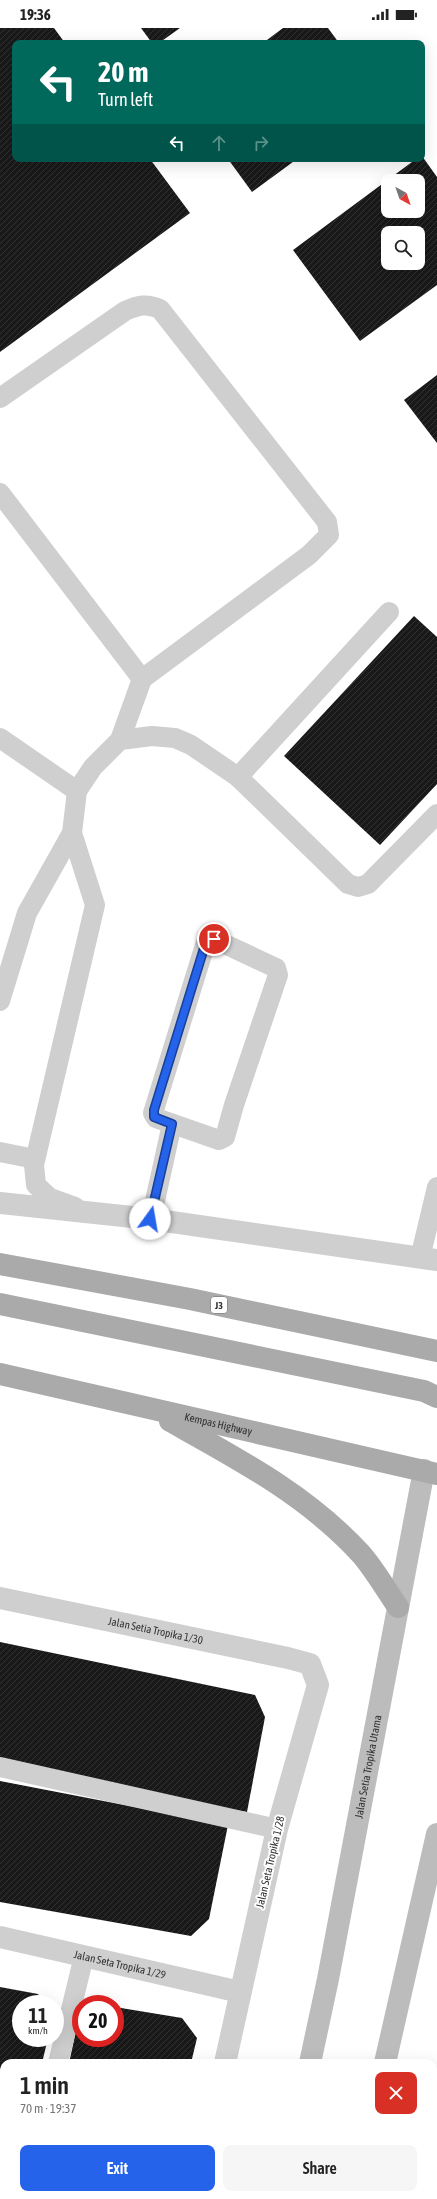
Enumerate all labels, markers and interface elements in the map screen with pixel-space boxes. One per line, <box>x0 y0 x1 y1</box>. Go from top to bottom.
text: 19:36 <box>20 6 51 23</box>
icon: left <box>32 56 84 108</box>
text: 20 m <box>98 56 148 88</box>
text: Turn left <box>98 89 153 110</box>
icon: left <box>166 132 188 154</box>
icon: ahead <box>208 132 230 154</box>
icon: right <box>250 132 272 154</box>
north arrow <box>381 174 425 218</box>
map controls <box>381 174 425 270</box>
button: search <box>381 226 425 270</box>
pin <box>197 922 231 956</box>
icon: arrive <box>203 928 225 950</box>
position arrow <box>129 1198 171 1240</box>
road number: J3 <box>211 1297 227 1313</box>
street label: Kempas Highway <box>183 1410 254 1438</box>
street label: Jalan Setia Tropika 1/30 <box>107 1615 204 1646</box>
street label: Jalan Setia Tropika Utama <box>352 1714 384 1819</box>
street label: Jalan Seta Tropika 1/28 <box>254 1815 286 1909</box>
street label: Jalan Seta Tropika 1/29 <box>73 1948 167 1981</box>
speed limit sign: 20 <box>72 1995 124 2047</box>
text: 11 <box>29 2004 47 2027</box>
text: km/h <box>28 2025 48 2036</box>
text: 1 min <box>20 2072 69 2099</box>
button: close <box>375 2072 417 2114</box>
text: 70 m · 19:37 <box>20 2101 76 2116</box>
button: Exit <box>20 2145 215 2191</box>
button: Share <box>223 2145 417 2191</box>

